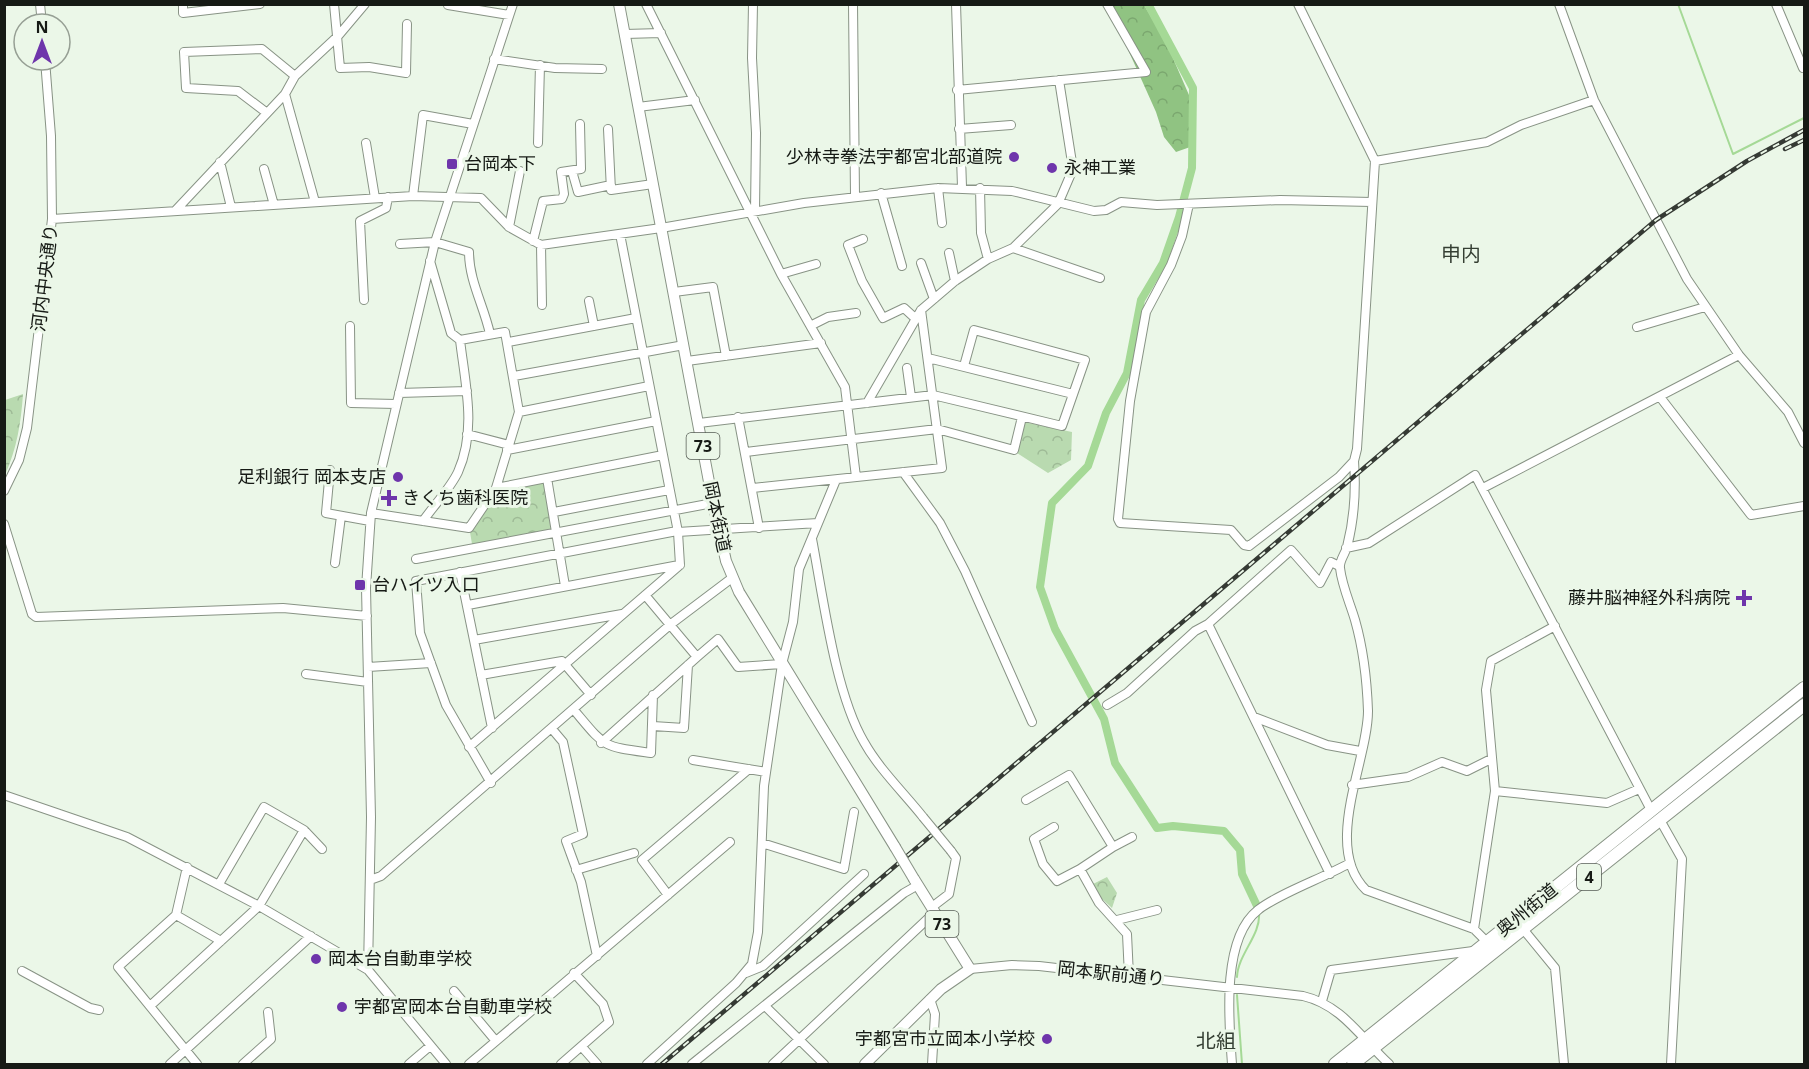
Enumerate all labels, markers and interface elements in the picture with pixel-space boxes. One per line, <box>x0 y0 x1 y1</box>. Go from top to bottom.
north arrow <box>12 12 72 72</box>
text: N <box>35 16 49 38</box>
place label: 少林寺拳法宇都宮北部道院 <box>786 144 1002 168</box>
marker: 少林寺拳法宇都宮北部道院 <box>1007 150 1021 164</box>
place label: 台岡本下 <box>464 151 536 175</box>
place label: 永神工業 <box>1064 155 1136 179</box>
marker: 台岡本下 <box>445 157 459 171</box>
marker: 永神工業 <box>1045 161 1059 175</box>
street label: 河内中央通り <box>26 223 62 333</box>
district label: 申内 <box>1441 240 1481 267</box>
road number: 73 <box>686 433 720 459</box>
place label: 足利銀行 岡本支店 <box>237 464 386 488</box>
marker: 足利銀行 岡本支店 <box>391 470 405 484</box>
street label: 岡本街道 <box>699 479 737 555</box>
place label: きくち歯科医院 <box>402 485 528 509</box>
marker: きくち歯科医院 <box>380 489 398 507</box>
place label: 台ハイツ入口 <box>372 572 480 596</box>
marker: 台ハイツ入口 <box>353 578 367 592</box>
place label: 藤井脳神経外科病院 <box>1568 585 1730 609</box>
marker: 藤井脳神経外科病院 <box>1735 589 1753 607</box>
road number: 4 <box>1577 864 1601 890</box>
street label: 奥州街道 <box>1491 877 1562 941</box>
road number: 73 <box>926 911 958 937</box>
place label: 岡本台自動車学校 <box>328 946 472 970</box>
marker: 岡本台自動車学校 <box>309 952 323 966</box>
street label: 岡本駅前通り <box>1056 955 1166 991</box>
place label: 宇都宮岡本台自動車学校 <box>354 994 552 1018</box>
marker: 宇都宮岡本台自動車学校 <box>335 1000 349 1014</box>
place label: 宇都宮市立岡本小学校 <box>855 1026 1035 1050</box>
district label: 北組 <box>1196 1027 1236 1054</box>
marker: 宇都宮市立岡本小学校 <box>1040 1032 1054 1046</box>

